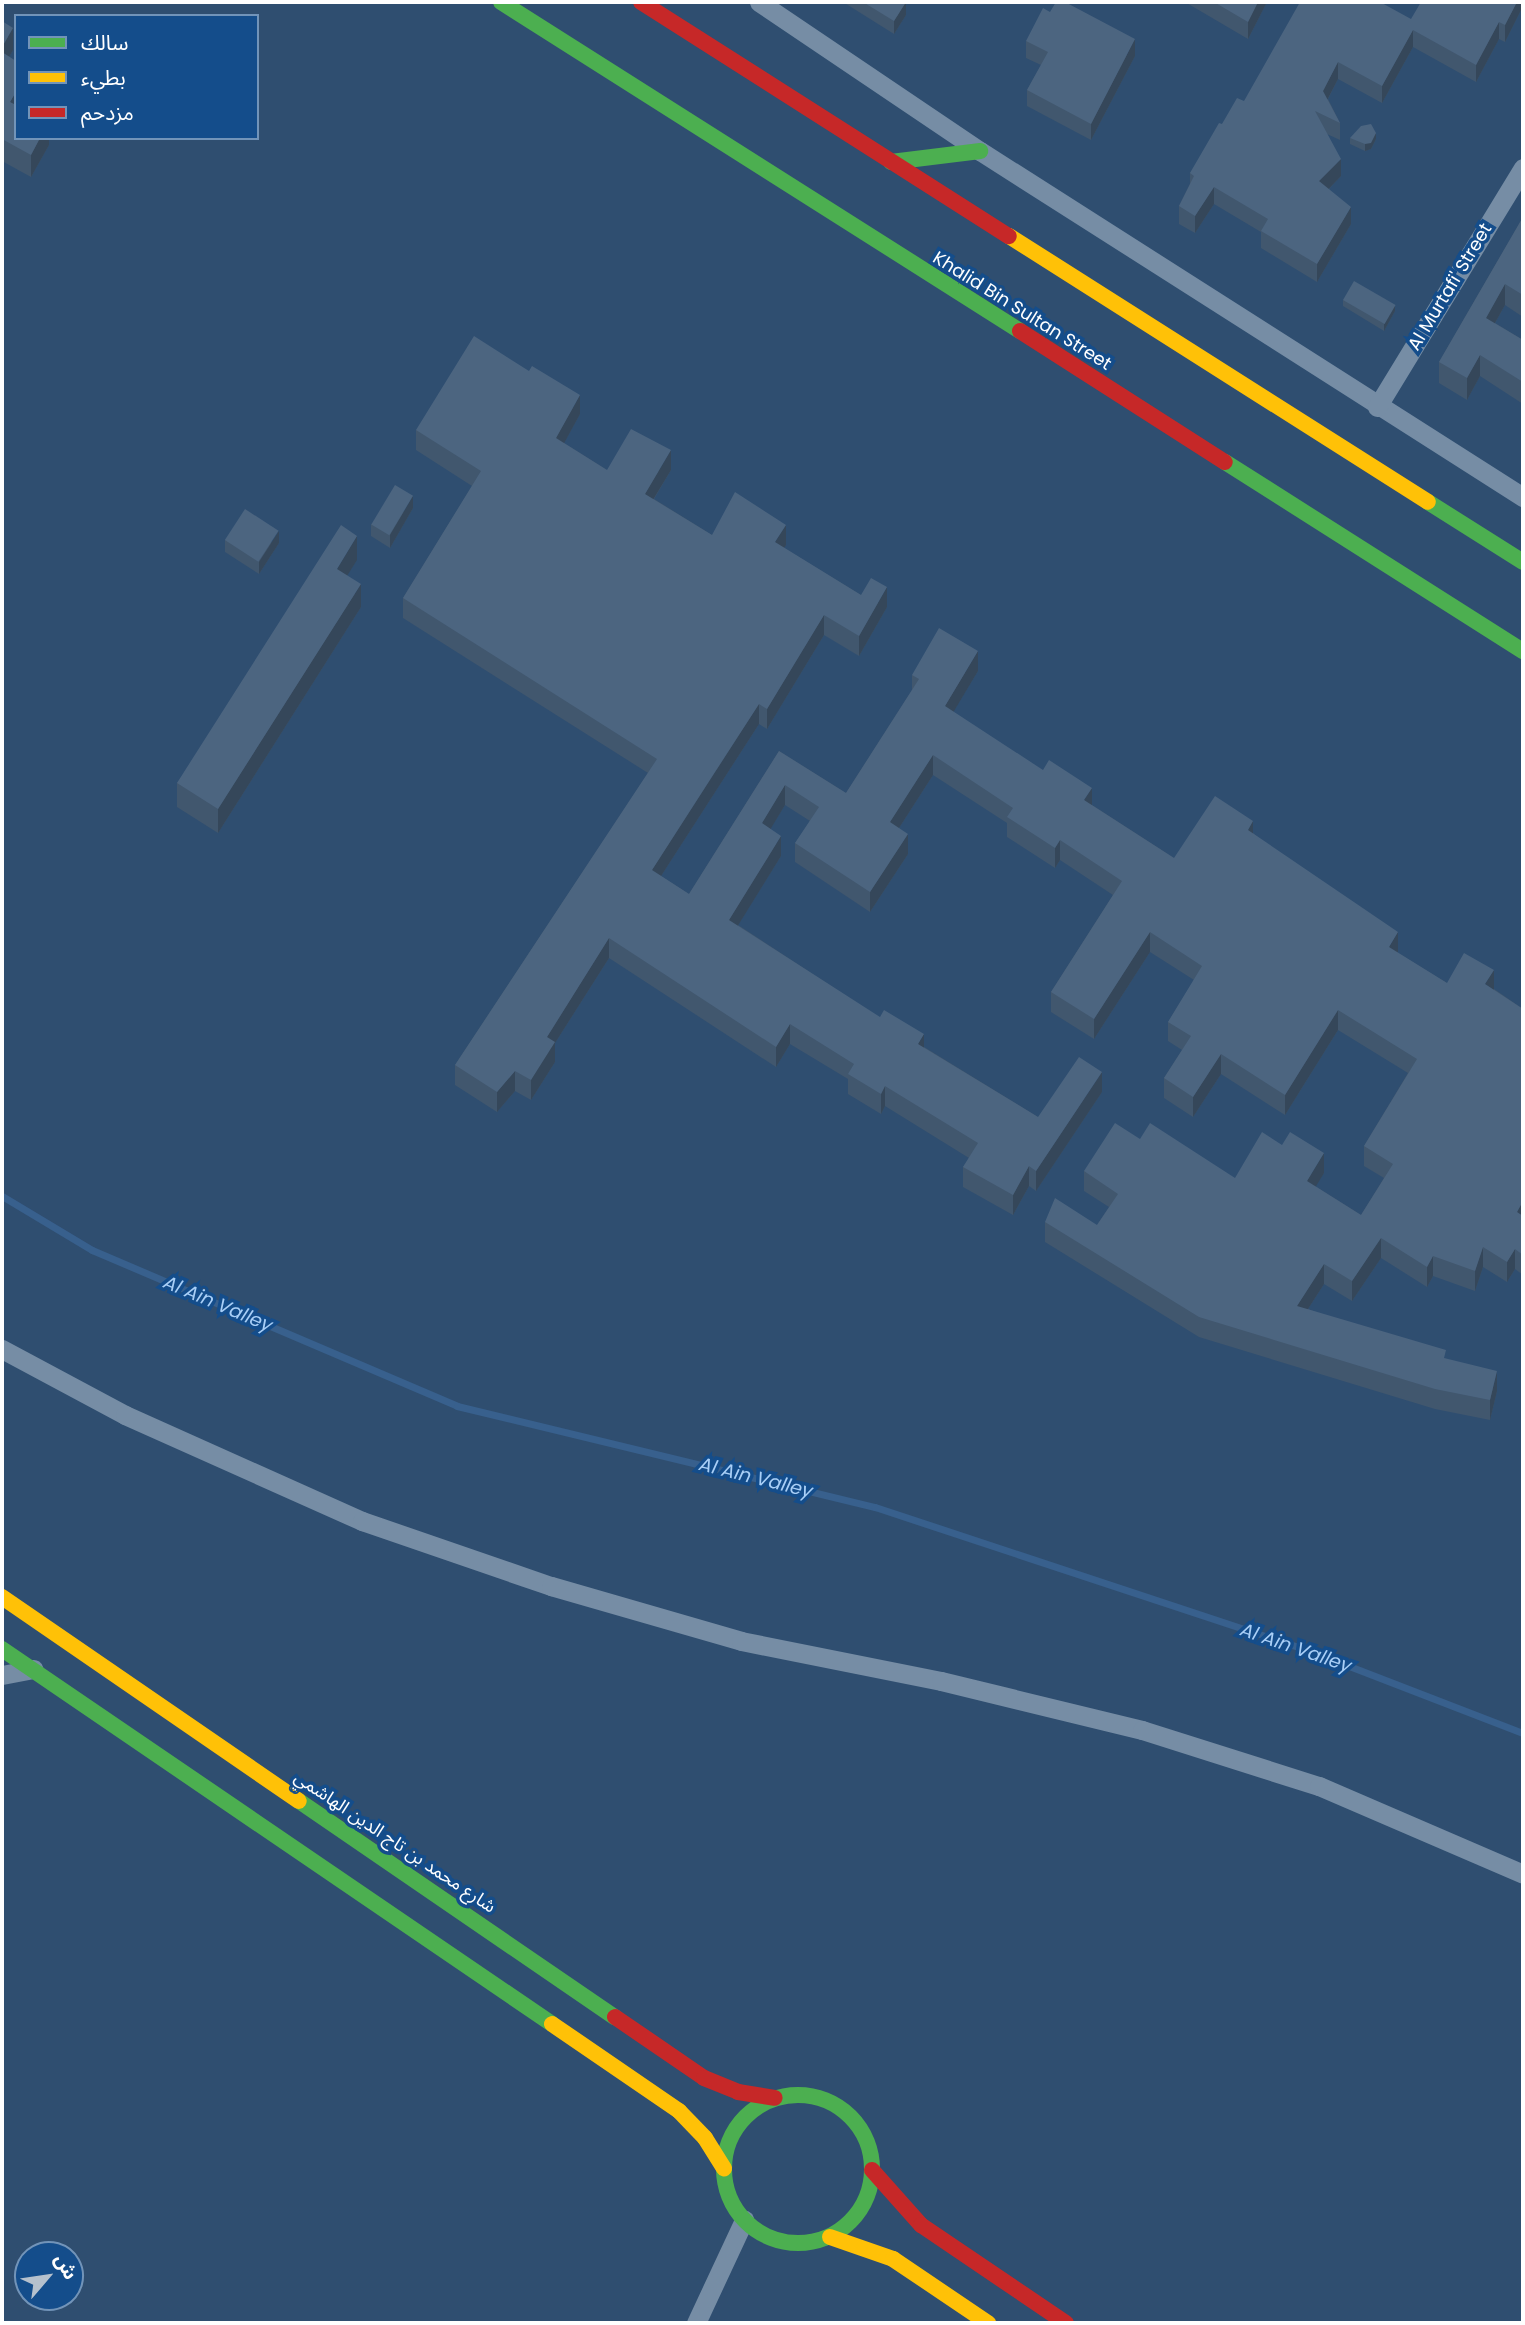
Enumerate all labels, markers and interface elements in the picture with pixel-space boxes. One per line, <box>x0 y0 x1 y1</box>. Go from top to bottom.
legend <box>14 14 259 140</box>
text: سالك <box>81 28 128 57</box>
text: بطيء <box>81 63 126 92</box>
text: مزدحم <box>81 98 134 127</box>
street label: Al Murtafi' Street <box>1404 219 1496 355</box>
street label: Khalid Bin Sultan Street <box>929 247 1115 375</box>
water label: Al Ain Valley <box>160 1271 276 1337</box>
water label: Al Ain Valley <box>697 1453 815 1503</box>
water label: Al Ain Valley <box>1237 1618 1355 1678</box>
street label: شارع محمد بن تاج الدين الهاشمي <box>290 1766 500 1918</box>
north arrow <box>14 2241 84 2311</box>
text: ش <box>48 2249 84 2284</box>

